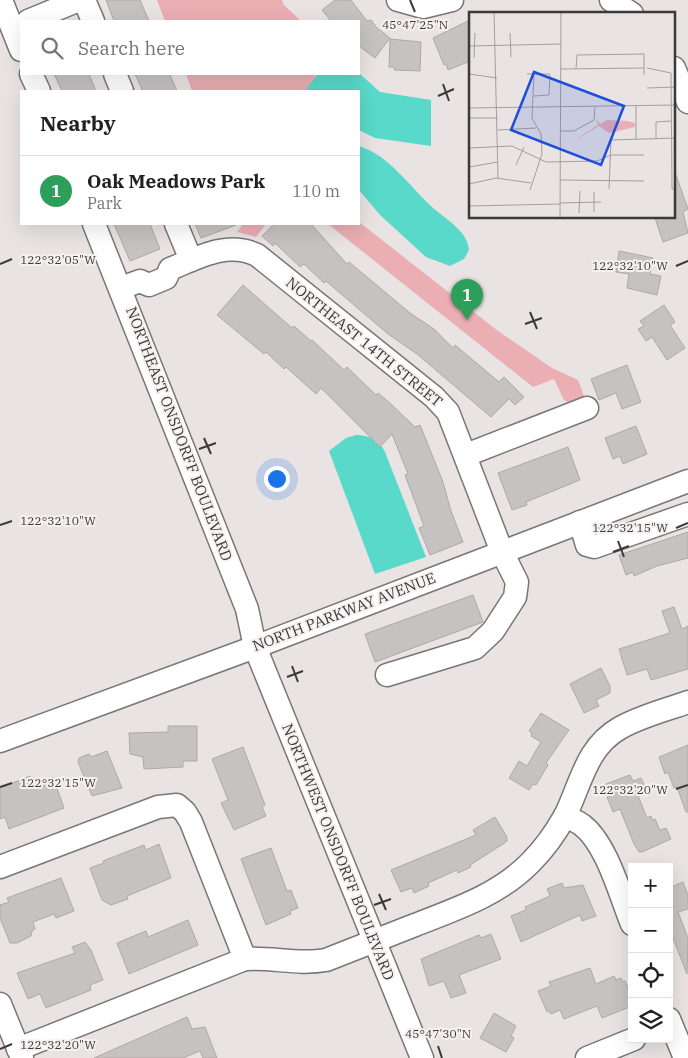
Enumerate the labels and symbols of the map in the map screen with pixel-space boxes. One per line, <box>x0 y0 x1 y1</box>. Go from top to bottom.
inset map <box>469 12 676 219</box>
text: 45°47'25"N <box>382 17 448 32</box>
text: 122°32'05"W <box>20 252 96 267</box>
text: 122°32'10"W <box>592 258 668 273</box>
street label: NORTHEAST 14TH STREET <box>282 273 447 411</box>
pin: 1 <box>451 279 483 320</box>
street label: NORTHEAST ONSDORFF BOULEVARD <box>122 304 237 564</box>
your location <box>264 466 290 492</box>
text: 122°32'10"W <box>20 513 96 528</box>
text: 122°32'15"W <box>592 520 668 535</box>
street label: NORTH PARKWAY AVENUE <box>250 568 438 655</box>
street label: NORTHWEST ONSDORFF BOULEVARD <box>278 721 399 983</box>
text: 122°32'15"W <box>20 775 96 790</box>
text: 122°32'20"W <box>592 782 668 797</box>
text: 45°47'30"N <box>405 1026 471 1041</box>
text: 122°32'20"W <box>20 1037 96 1052</box>

